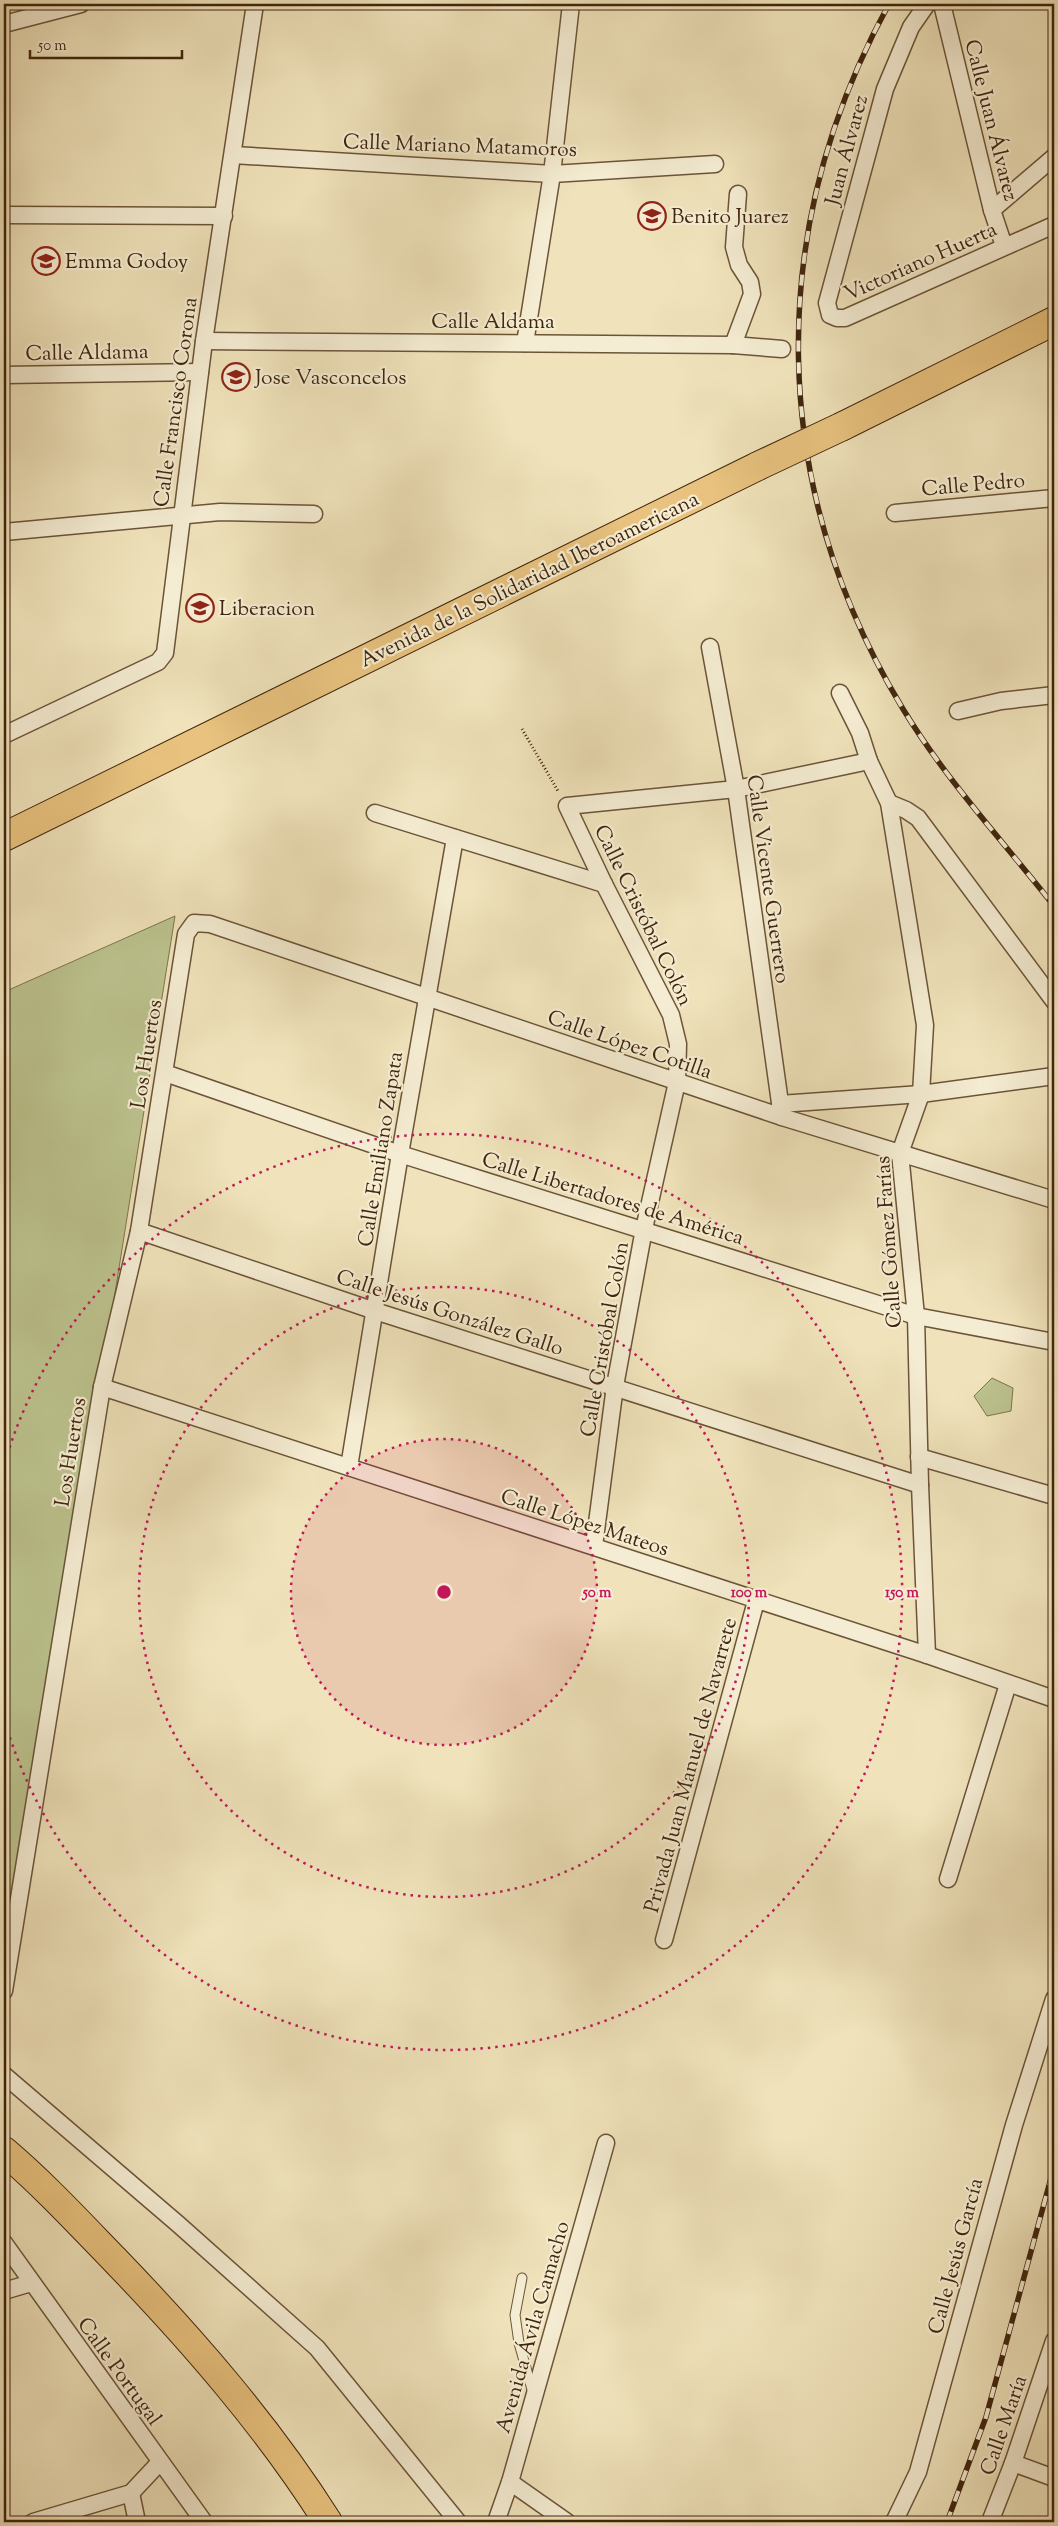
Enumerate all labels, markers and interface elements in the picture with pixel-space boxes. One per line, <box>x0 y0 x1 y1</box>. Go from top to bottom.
scale bar <box>30 28 182 60</box>
text: 50 m <box>37 36 67 57</box>
street label: Calle Juan Álvarez <box>955 37 1025 204</box>
street label: Juan Álvarez <box>819 92 877 210</box>
street label: Calle Mariano Matamoros <box>342 128 578 166</box>
school or university icon: Benito Juarez <box>637 201 667 231</box>
place label: Benito Juarez <box>671 203 789 233</box>
street label: Victoriano Huerta <box>840 216 1002 310</box>
school or university icon: Emma Godoy <box>31 246 61 276</box>
place label: Emma Godoy <box>65 248 189 278</box>
street label: Calle Francisco Corona <box>147 295 207 509</box>
street label: Calle Aldama <box>431 308 555 338</box>
street label: Calle Aldama <box>25 338 149 370</box>
school or university icon: Jose Vasconcelos <box>221 362 251 392</box>
place label: Jose Vasconcelos <box>254 364 406 394</box>
street label: Calle Pedro <box>920 467 1026 505</box>
street label: Avenida de la Solidaridad Iberoamericana <box>355 485 705 676</box>
school or university icon: Liberacion <box>185 593 215 623</box>
place label: Liberacion <box>219 595 315 625</box>
street label: Calle Vicente Guerrero <box>738 773 797 986</box>
street label: Calle Cristóbal Colón <box>585 820 699 1011</box>
street label: Los Huertos <box>125 998 171 1111</box>
street label: Calle López Cotilla <box>543 1004 716 1088</box>
street label: Calle Emiliano Zapata <box>352 1049 412 1249</box>
street label: Calle Libertadores de América <box>478 1146 747 1254</box>
street label: Calle Gómez Farías <box>869 1155 911 1329</box>
street label: Calle Cristóbal Colón <box>574 1239 638 1439</box>
street label: Calle Jesús González Gallo <box>332 1263 567 1365</box>
street label: Los Huertos <box>49 1396 95 1509</box>
street label: Calle López Mateos <box>496 1483 672 1565</box>
centre of rings <box>435 1583 453 1601</box>
text: 50 m <box>582 1583 612 1604</box>
text: 100 m <box>731 1583 768 1604</box>
text: 150 m <box>885 1583 919 1604</box>
street label: Privada Juan Manuel de Navarrete <box>638 1615 746 1916</box>
street label: Calle Jesús García <box>922 2175 992 2338</box>
street label: Avenida Ávila Camacho <box>489 2218 579 2437</box>
street label: Calle Portugal <box>69 2312 168 2433</box>
street label: Calle María <box>974 2371 1036 2480</box>

